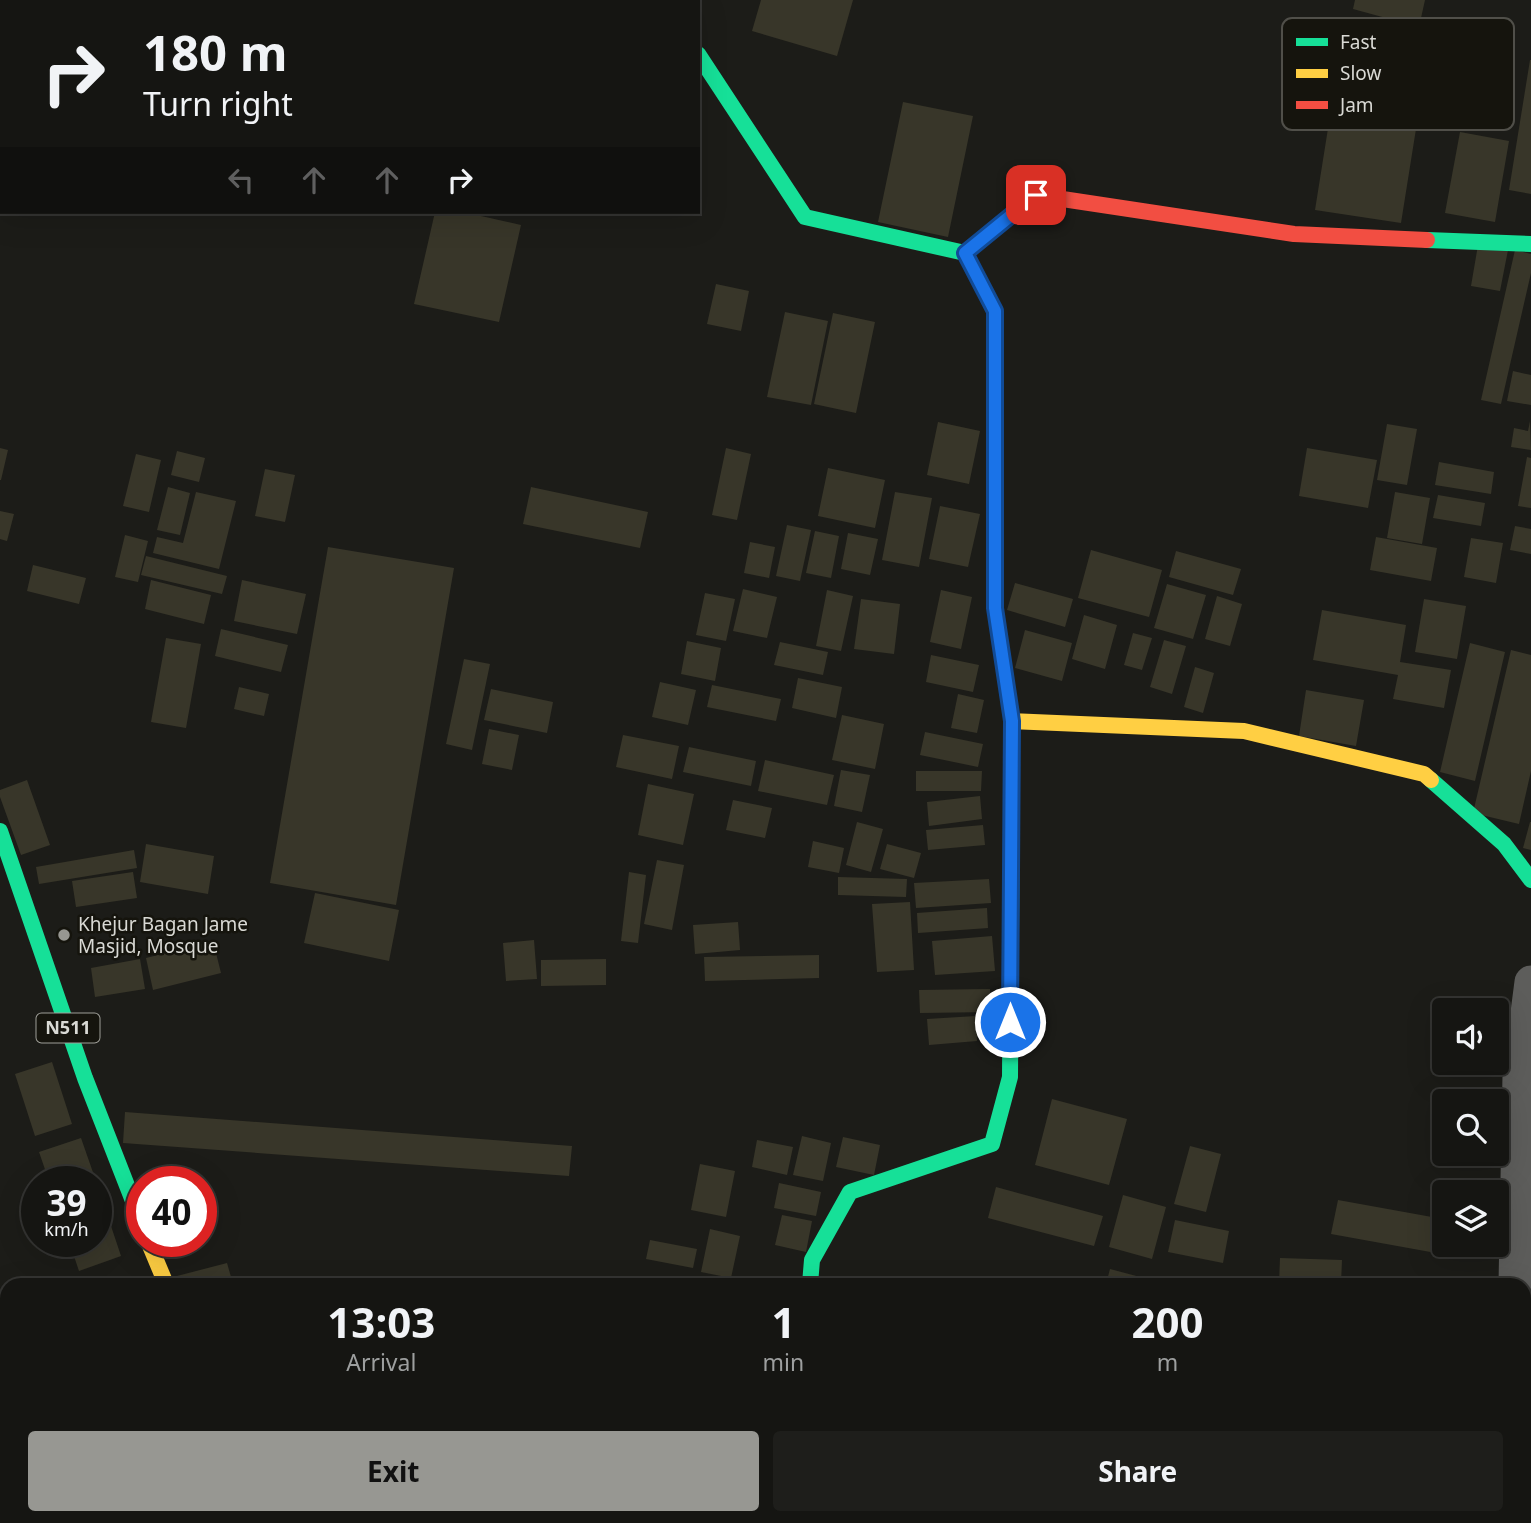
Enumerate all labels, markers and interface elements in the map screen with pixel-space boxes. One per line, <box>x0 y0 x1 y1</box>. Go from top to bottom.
legend <box>1282 18 1514 130</box>
text: 180 m <box>143 19 288 85</box>
icon: right <box>28 28 119 119</box>
text: Fast <box>1340 29 1377 55</box>
text: Slow <box>1340 60 1381 86</box>
text: Turn right <box>143 82 293 125</box>
text: Jam <box>1338 92 1374 118</box>
icon: left <box>222 161 260 199</box>
icon: ahead <box>295 161 333 199</box>
icon: ahead <box>368 161 406 199</box>
icon: right <box>441 161 479 199</box>
pin <box>1006 165 1066 225</box>
icon: arrive <box>1017 176 1055 214</box>
place label: Khejur Bagan Jame Masjid, Mosque <box>78 911 248 959</box>
marker: Khejur Bagan Jame Masjid, Mosque <box>56 927 72 943</box>
position arrow <box>973 985 1047 1059</box>
map controls <box>1432 998 1509 1257</box>
button: sound <box>1432 998 1509 1075</box>
road number: N511 <box>36 1014 100 1042</box>
button: search <box>1432 1089 1509 1166</box>
speed limit sign: 40 <box>126 1166 217 1257</box>
text: 39 <box>46 1179 87 1226</box>
button: layers <box>1432 1180 1509 1257</box>
text: km/h <box>44 1217 89 1241</box>
text: 13:03 <box>327 1293 435 1350</box>
text: 1 <box>771 1293 795 1350</box>
text: 200 <box>1132 1293 1204 1350</box>
text: Arrival <box>346 1346 416 1378</box>
text: min <box>763 1346 804 1378</box>
text: m <box>1157 1346 1178 1378</box>
button: Exit <box>28 1431 759 1511</box>
button: Share <box>773 1431 1503 1511</box>

